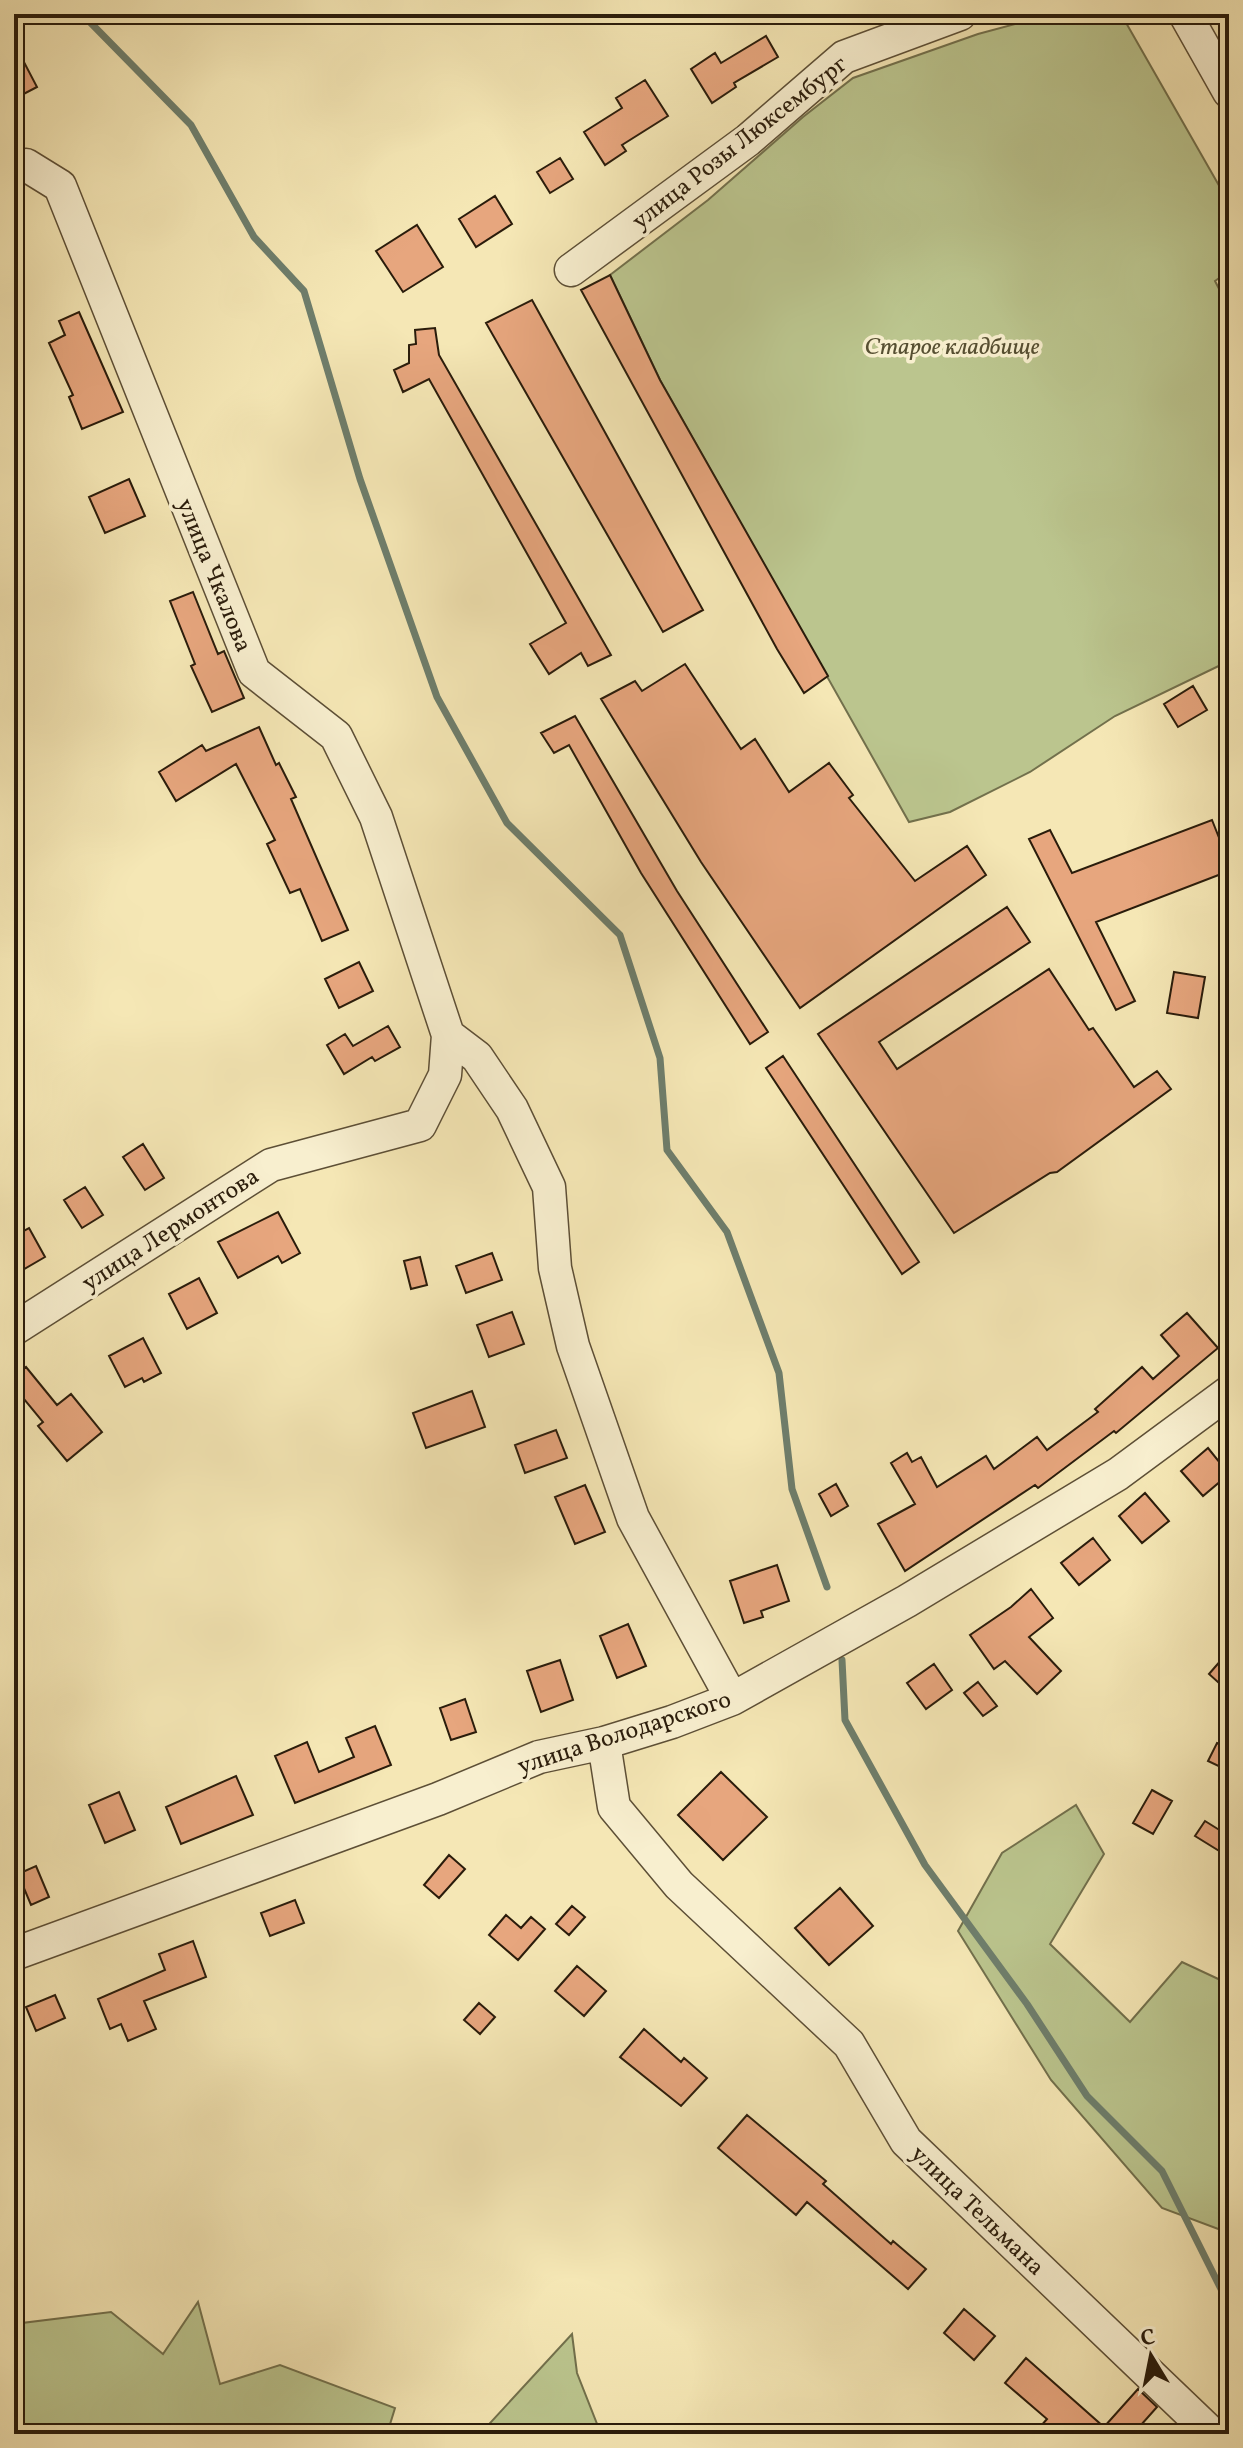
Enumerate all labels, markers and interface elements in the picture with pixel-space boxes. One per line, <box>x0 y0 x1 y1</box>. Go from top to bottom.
street label: улица Розы Люксембург <box>625 48 856 239</box>
park label: Старое кладбище <box>864 331 1040 365</box>
street label: улица Чкалова <box>167 494 259 658</box>
street label: улица Лермонтова <box>76 1161 266 1301</box>
street label: улица Володарского <box>513 1683 736 1784</box>
street label: улица Тельмана <box>902 2138 1051 2284</box>
north arrow <box>1111 2316 1191 2396</box>
text: С <box>1138 2322 1158 2355</box>

